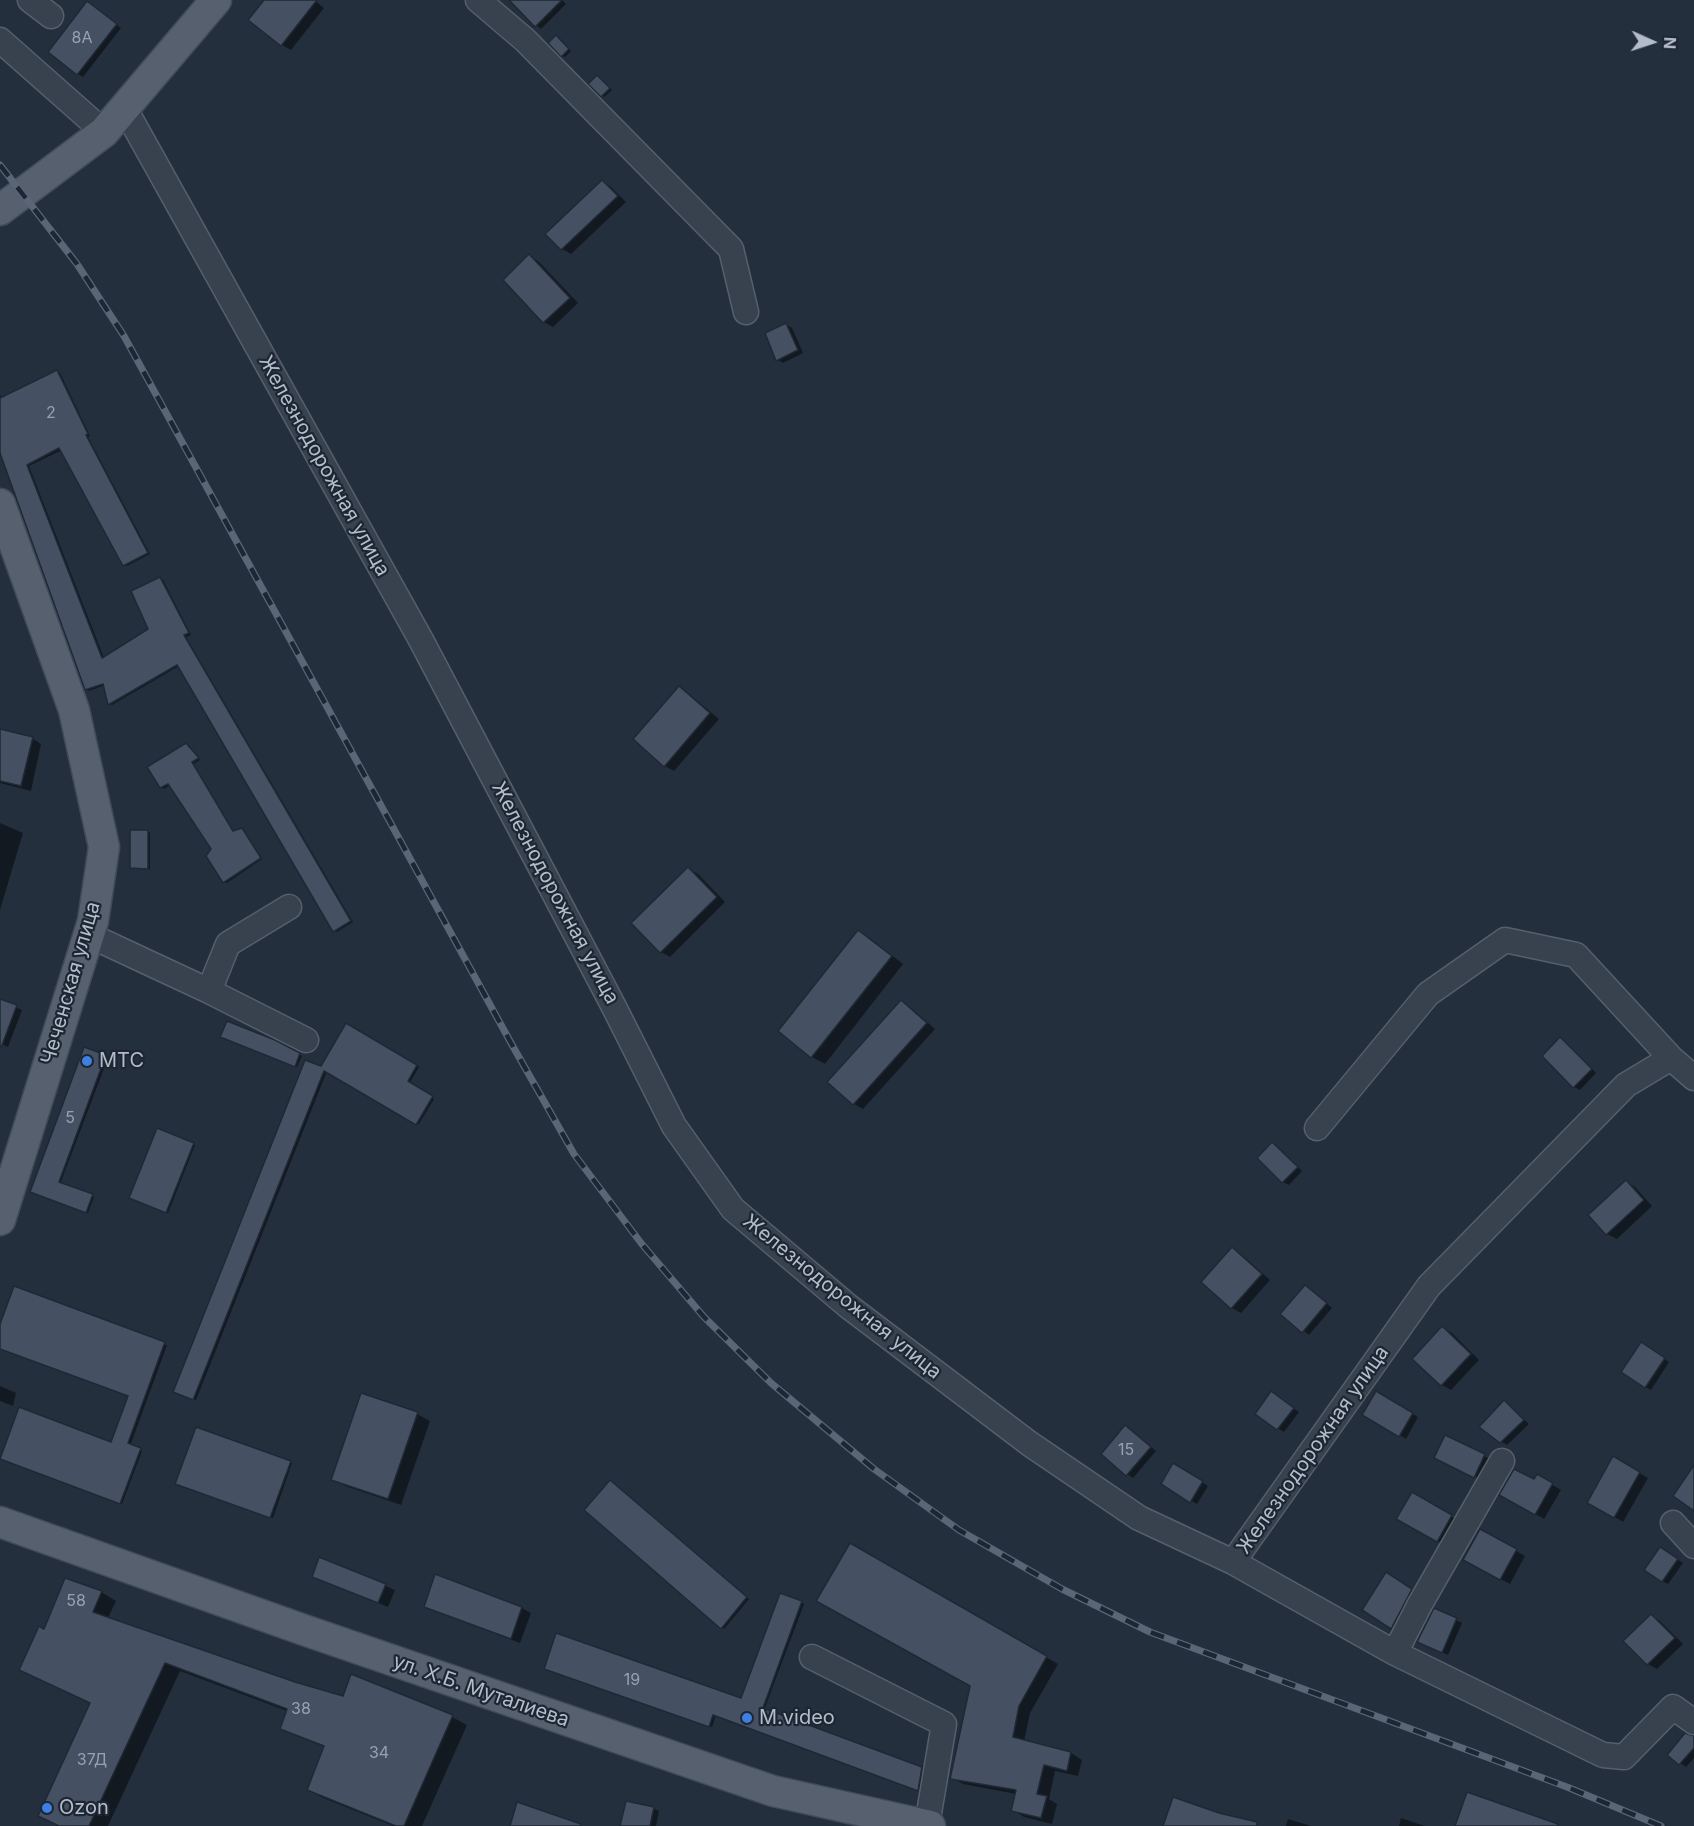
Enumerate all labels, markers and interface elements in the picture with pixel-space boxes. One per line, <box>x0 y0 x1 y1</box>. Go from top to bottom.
north arrow <box>1622 12 1682 72</box>
house number: 8А <box>72 28 92 48</box>
text: N <box>1660 36 1680 50</box>
street label: Железнодорожная улица <box>253 352 395 580</box>
house number: 2 <box>46 403 56 423</box>
street label: Железнодорожная улица <box>486 778 624 1008</box>
street label: Чеченская улица <box>36 899 106 1067</box>
place label: МТС <box>99 1049 144 1073</box>
marker: МТС <box>80 1054 94 1068</box>
house number: 5 <box>65 1108 75 1128</box>
street label: Железнодорожная улица <box>738 1210 946 1384</box>
street label: Железнодорожная улица <box>1232 1341 1394 1559</box>
house number: 15 <box>1118 1440 1134 1460</box>
house number: 58 <box>66 1591 86 1611</box>
street label: ул. Х.Б. Муталиева <box>390 1650 572 1732</box>
house number: 19 <box>624 1670 640 1690</box>
house number: 38 <box>291 1699 311 1719</box>
place label: M.video <box>759 1706 835 1730</box>
marker: M.video <box>740 1711 754 1725</box>
house number: 34 <box>369 1743 389 1763</box>
house number: 37Д <box>77 1750 107 1770</box>
place label: Ozon <box>59 1796 109 1820</box>
marker: Ozon <box>40 1801 54 1815</box>

